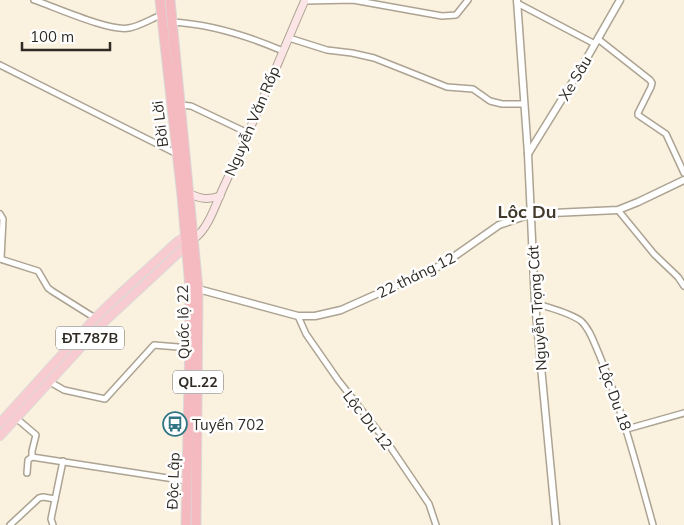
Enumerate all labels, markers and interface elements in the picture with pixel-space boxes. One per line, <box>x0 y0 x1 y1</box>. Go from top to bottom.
scale bar <box>22 20 110 52</box>
text: 100 m <box>30 27 74 46</box>
street label: Xe Sâu <box>554 52 596 104</box>
street label: Nguyễn Văn Rốp <box>220 63 284 179</box>
street label: Bời Lời <box>148 100 172 148</box>
district label: Lộc Du <box>497 200 557 223</box>
street label: Nguyễn Trọng Cát <box>523 245 551 371</box>
street label: 22 tháng 12 <box>374 248 458 302</box>
street label: Quốc lộ 22 <box>173 285 193 359</box>
road number: ĐT.787B <box>56 326 124 349</box>
street label: Lộc Du 18 <box>594 361 636 433</box>
road number: QL.22 <box>173 371 223 394</box>
street label: Lộc Du 12 <box>339 387 397 453</box>
bus stop icon: Tuyến 702 <box>162 411 188 437</box>
place label: Tuyến 702 <box>192 415 264 434</box>
street label: Độc Lập <box>163 452 183 510</box>

